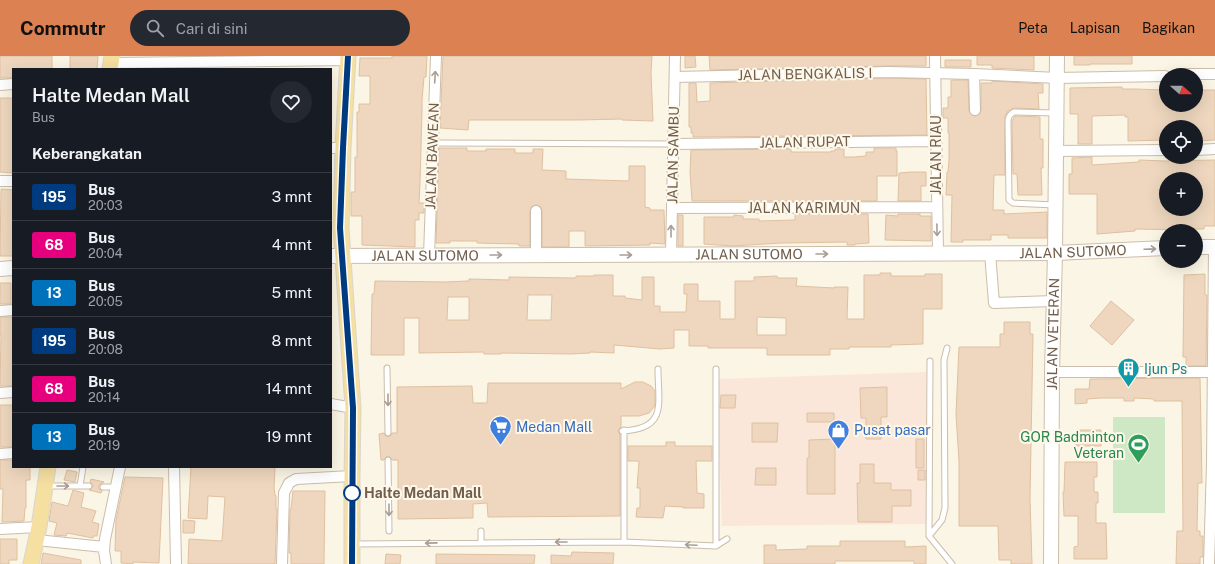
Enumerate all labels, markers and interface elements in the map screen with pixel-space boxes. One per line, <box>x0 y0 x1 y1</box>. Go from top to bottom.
search box <box>130 10 410 46</box>
text: Commutr <box>20 17 106 39</box>
icon: search <box>144 17 166 39</box>
text: Cari di sini <box>176 20 247 37</box>
text: Peta <box>1018 20 1048 36</box>
text: Lapisan <box>1070 20 1120 36</box>
text: Bagikan <box>1142 20 1195 36</box>
street label: JALAN BENGKALIS I <box>738 65 872 83</box>
north arrow <box>1159 68 1203 112</box>
map controls <box>1159 68 1203 268</box>
one-way arrow <box>431 71 439 84</box>
button: heart <box>270 81 312 123</box>
text: Halte Medan Mall <box>32 84 190 106</box>
street label: JALAN BAWEAN <box>422 102 442 210</box>
street label: JALAN SAMBU <box>664 106 682 204</box>
text: Bus <box>32 110 55 125</box>
street label: JALAN RIAU <box>928 115 944 195</box>
button: locate <box>1159 120 1203 164</box>
street label: JALAN RUPAT <box>759 133 851 151</box>
text: Keberangkatan <box>32 145 142 162</box>
button: + <box>1159 172 1203 216</box>
text: Bus <box>88 181 115 198</box>
text: 3 mnt <box>272 188 312 205</box>
text: 195 <box>42 189 66 205</box>
text: 20:03 <box>88 198 123 213</box>
street label: JALAN KARIMUN <box>748 200 860 216</box>
one-way arrow <box>933 223 941 236</box>
button: − <box>1159 224 1203 268</box>
one-way arrow <box>668 225 675 238</box>
text: Bus <box>88 229 115 246</box>
text: 4 mnt <box>272 236 312 253</box>
text: 68 <box>45 237 63 253</box>
street label: JALAN SUTOMO <box>1019 242 1127 261</box>
one-way arrow <box>1143 245 1156 253</box>
text: 20:04 <box>88 246 123 261</box>
street label: JALAN SUTOMO <box>695 246 803 262</box>
street label: JALAN SUTOMO <box>371 247 479 264</box>
one-way arrow <box>815 250 828 258</box>
one-way arrow <box>489 251 502 259</box>
one-way arrow <box>619 251 632 259</box>
text: Bus <box>88 277 115 294</box>
street label: JALAN VETERAN <box>1044 278 1062 390</box>
text: 5 mnt <box>272 284 312 301</box>
text: 13 <box>46 285 62 301</box>
text: 20:05 <box>88 294 123 309</box>
text: Bus <box>88 325 115 342</box>
text: 8 mnt <box>272 332 312 349</box>
text: 195 <box>42 333 66 349</box>
text: 20:08 <box>88 342 123 357</box>
building icon: Ijun Ps <box>1116 356 1142 389</box>
place label: Ijun Ps <box>1144 361 1187 377</box>
text: Bus <box>88 373 115 390</box>
text: 14 mnt <box>266 380 312 397</box>
text: 68 <box>45 381 63 397</box>
text: 20:14 <box>88 390 120 405</box>
one-way arrow <box>384 393 392 406</box>
supermarket icon: Medan Mall <box>488 414 514 447</box>
shop icon: Pusat pasar <box>825 417 851 450</box>
place label: Medan Mall <box>516 419 592 435</box>
text: Bus <box>88 421 115 438</box>
place label: Pusat pasar <box>854 422 931 438</box>
text: 19 mnt <box>266 428 312 445</box>
text: 13 <box>46 429 62 445</box>
place label: GOR Badminton Veteran <box>1020 429 1124 461</box>
sports icon: GOR Badminton Veteran <box>1126 432 1152 465</box>
text: 20:19 <box>88 438 120 453</box>
one-way arrow <box>56 482 69 490</box>
marker: Halte Medan Mall <box>343 484 361 502</box>
place label: Halte Medan Mall <box>364 485 482 501</box>
one-way arrow <box>385 503 393 516</box>
one-way arrow <box>555 538 568 546</box>
one-way arrow <box>425 539 438 547</box>
one-way arrow <box>685 541 698 549</box>

